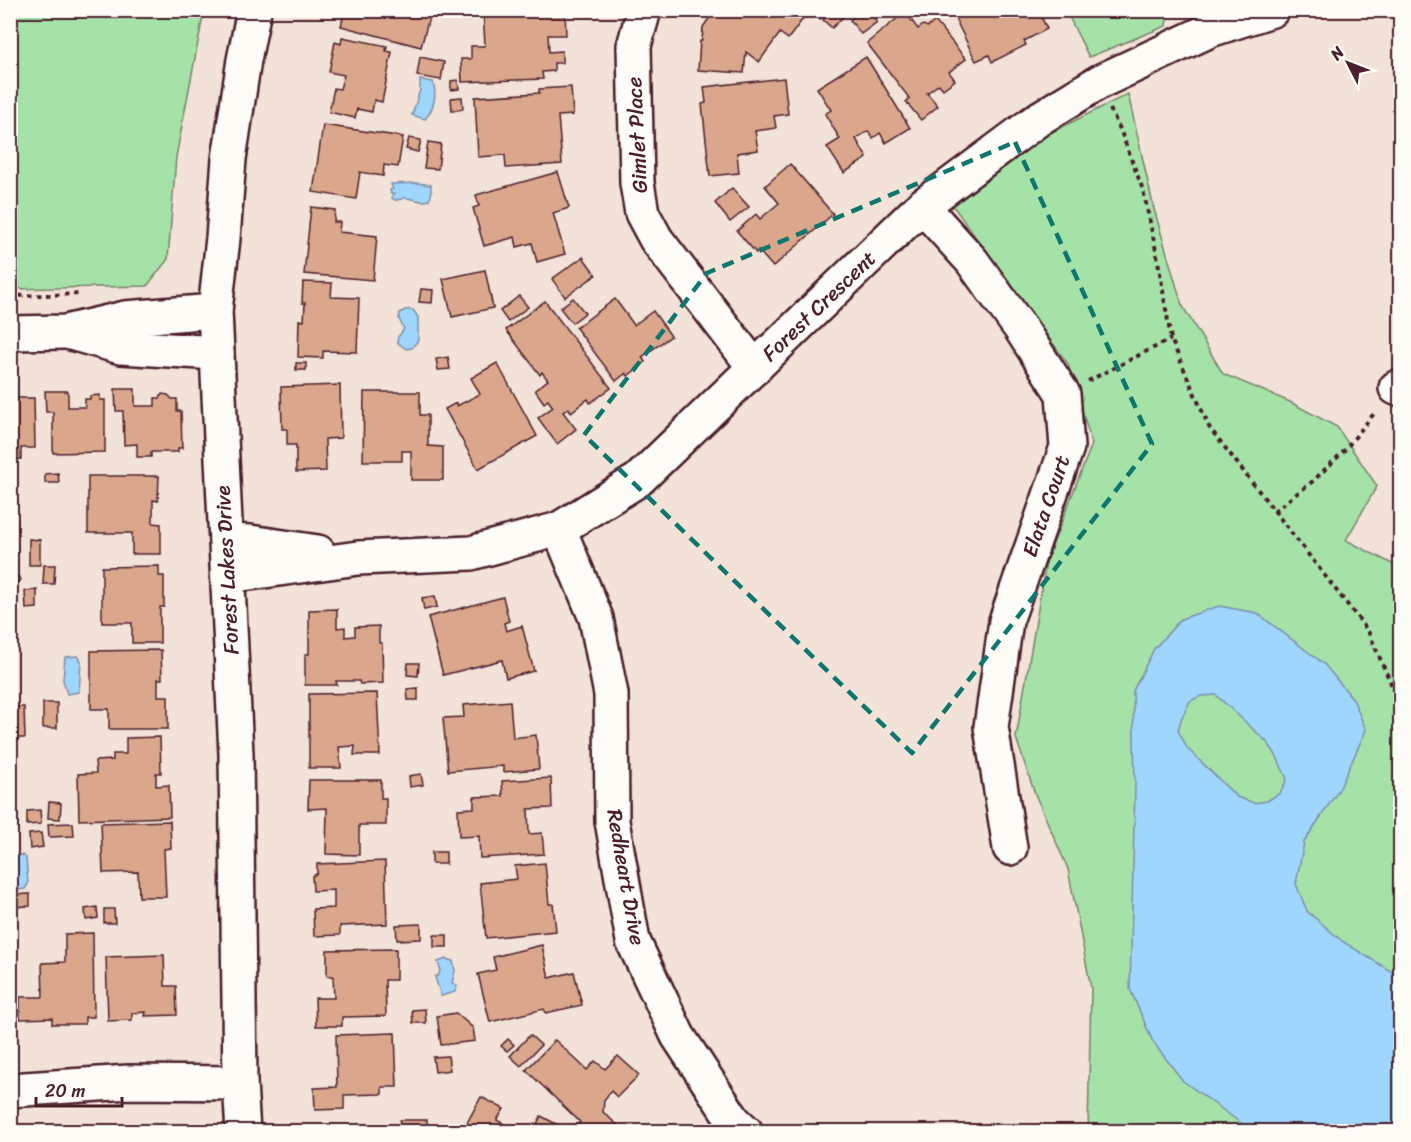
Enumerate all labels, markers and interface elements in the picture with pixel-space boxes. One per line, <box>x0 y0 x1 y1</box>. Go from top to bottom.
north arrow <box>1318 33 1378 93</box>
text: N <box>1322 39 1352 68</box>
street label: Gimlet Place <box>615 76 659 194</box>
street label: Forest Crescent <box>752 241 886 371</box>
street label: Elata Court <box>1011 450 1081 562</box>
street label: Forest Lakes Drive <box>204 484 250 656</box>
street label: Redheart Drive <box>595 806 657 948</box>
scale bar <box>36 1070 122 1108</box>
text: 20 m <box>45 1075 85 1107</box>

